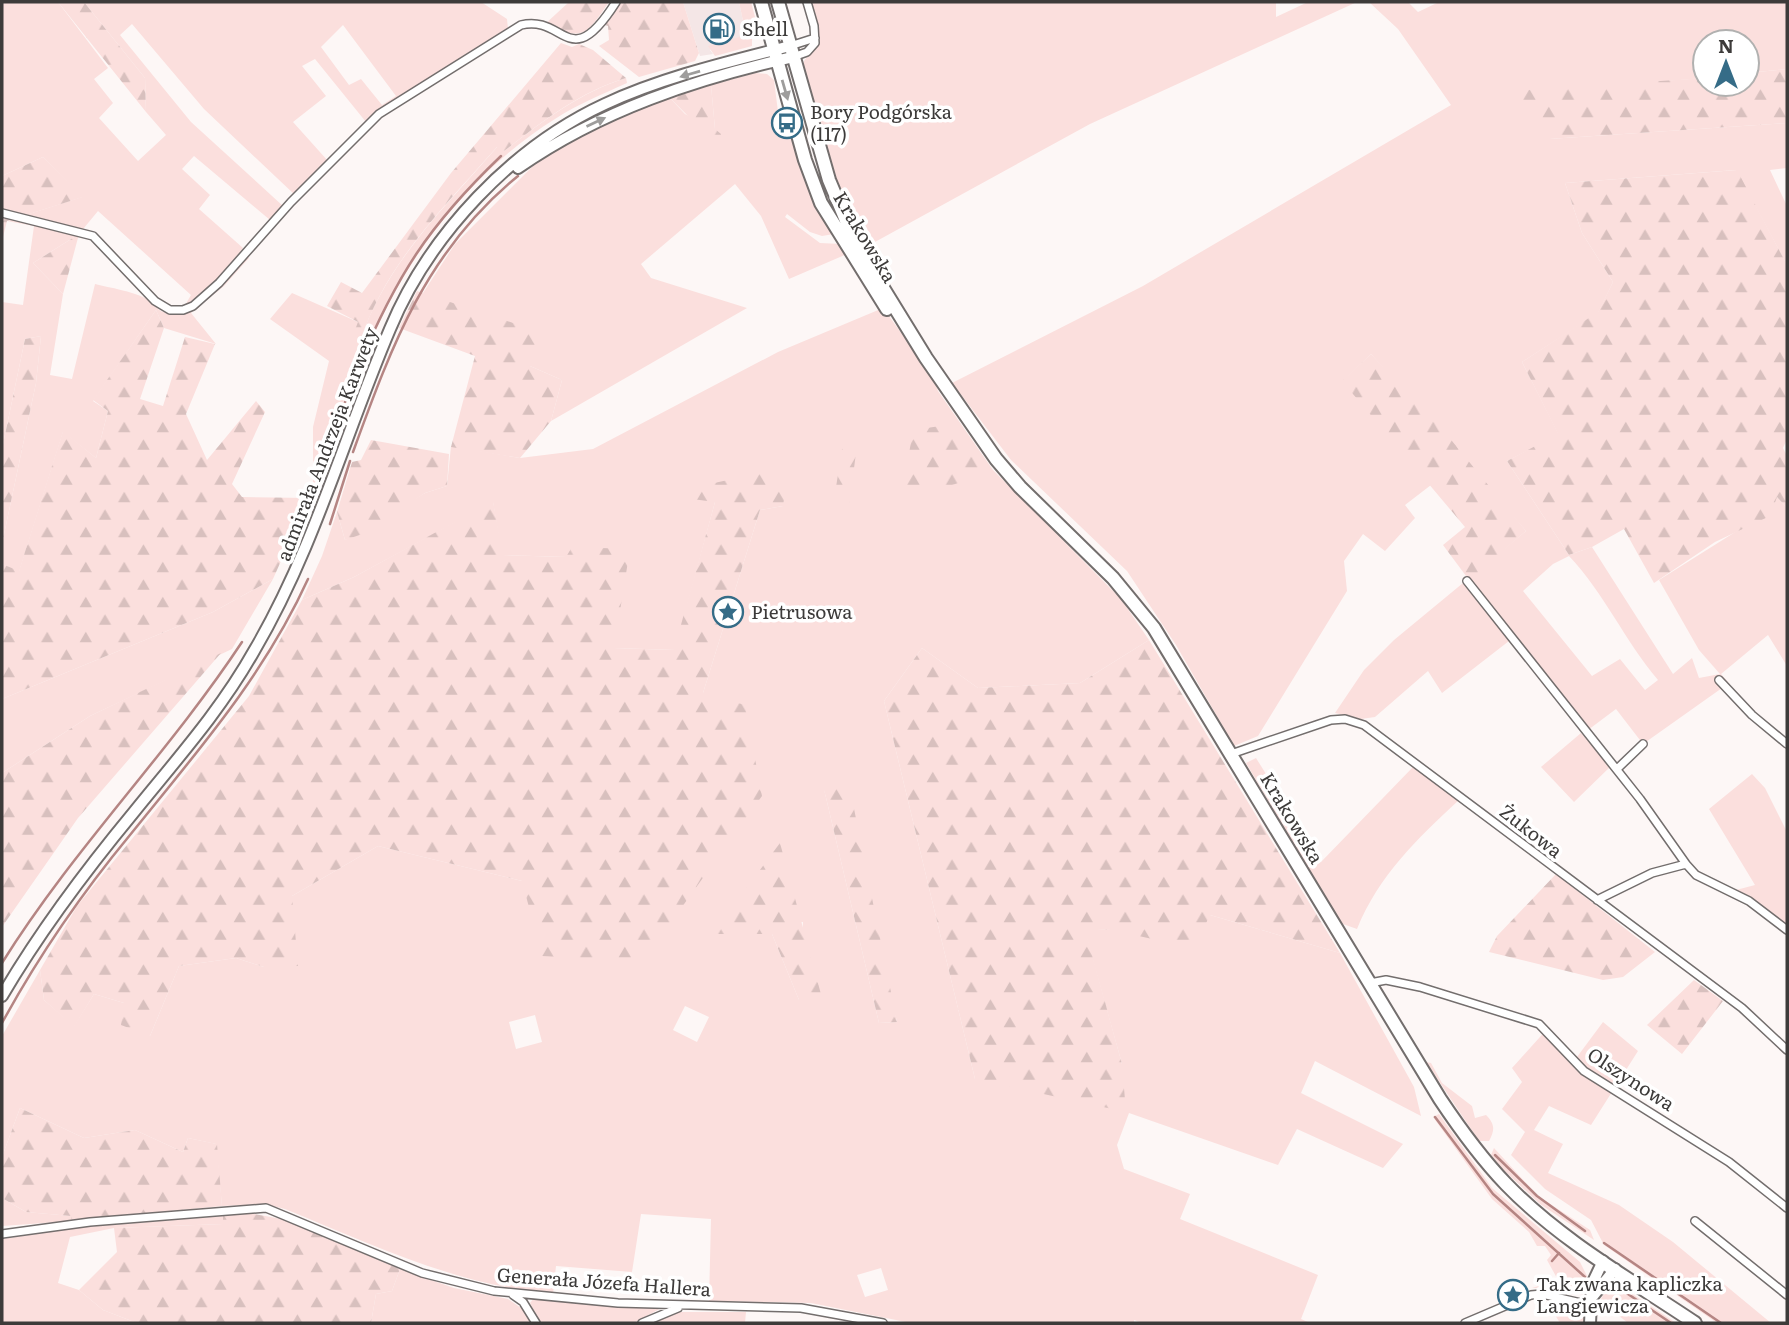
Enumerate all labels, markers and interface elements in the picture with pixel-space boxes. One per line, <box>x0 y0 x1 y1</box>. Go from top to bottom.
fuel station icon: Shell <box>702 12 736 46</box>
place label: Shell <box>742 14 788 42</box>
north arrow <box>1691 28 1761 98</box>
text: N <box>1718 31 1734 59</box>
one-way arrow <box>679 69 701 80</box>
one-way arrow <box>781 80 791 101</box>
place label: Bory Podgórska (117) <box>810 97 953 147</box>
bus stop icon: Bory Podgórska (117) <box>770 106 804 140</box>
one-way arrow <box>586 116 606 128</box>
street label: Krakowska <box>827 185 905 288</box>
street label: admirała Andrzeja Karwety <box>268 323 384 565</box>
place icon: Pietrusowa <box>711 595 745 629</box>
place label: Pietrusowa <box>751 597 853 625</box>
street label: Krakowska <box>1254 766 1332 869</box>
street label: Żukowa <box>1494 797 1570 864</box>
street label: Olszynowa <box>1582 1039 1681 1117</box>
street label: Generała Józefa Hallera <box>496 1260 713 1303</box>
place label: Tak zwana kapliczka Langiewicza <box>1536 1269 1723 1319</box>
place icon: Tak zwana kapliczka Langiewicza <box>1496 1278 1530 1312</box>

